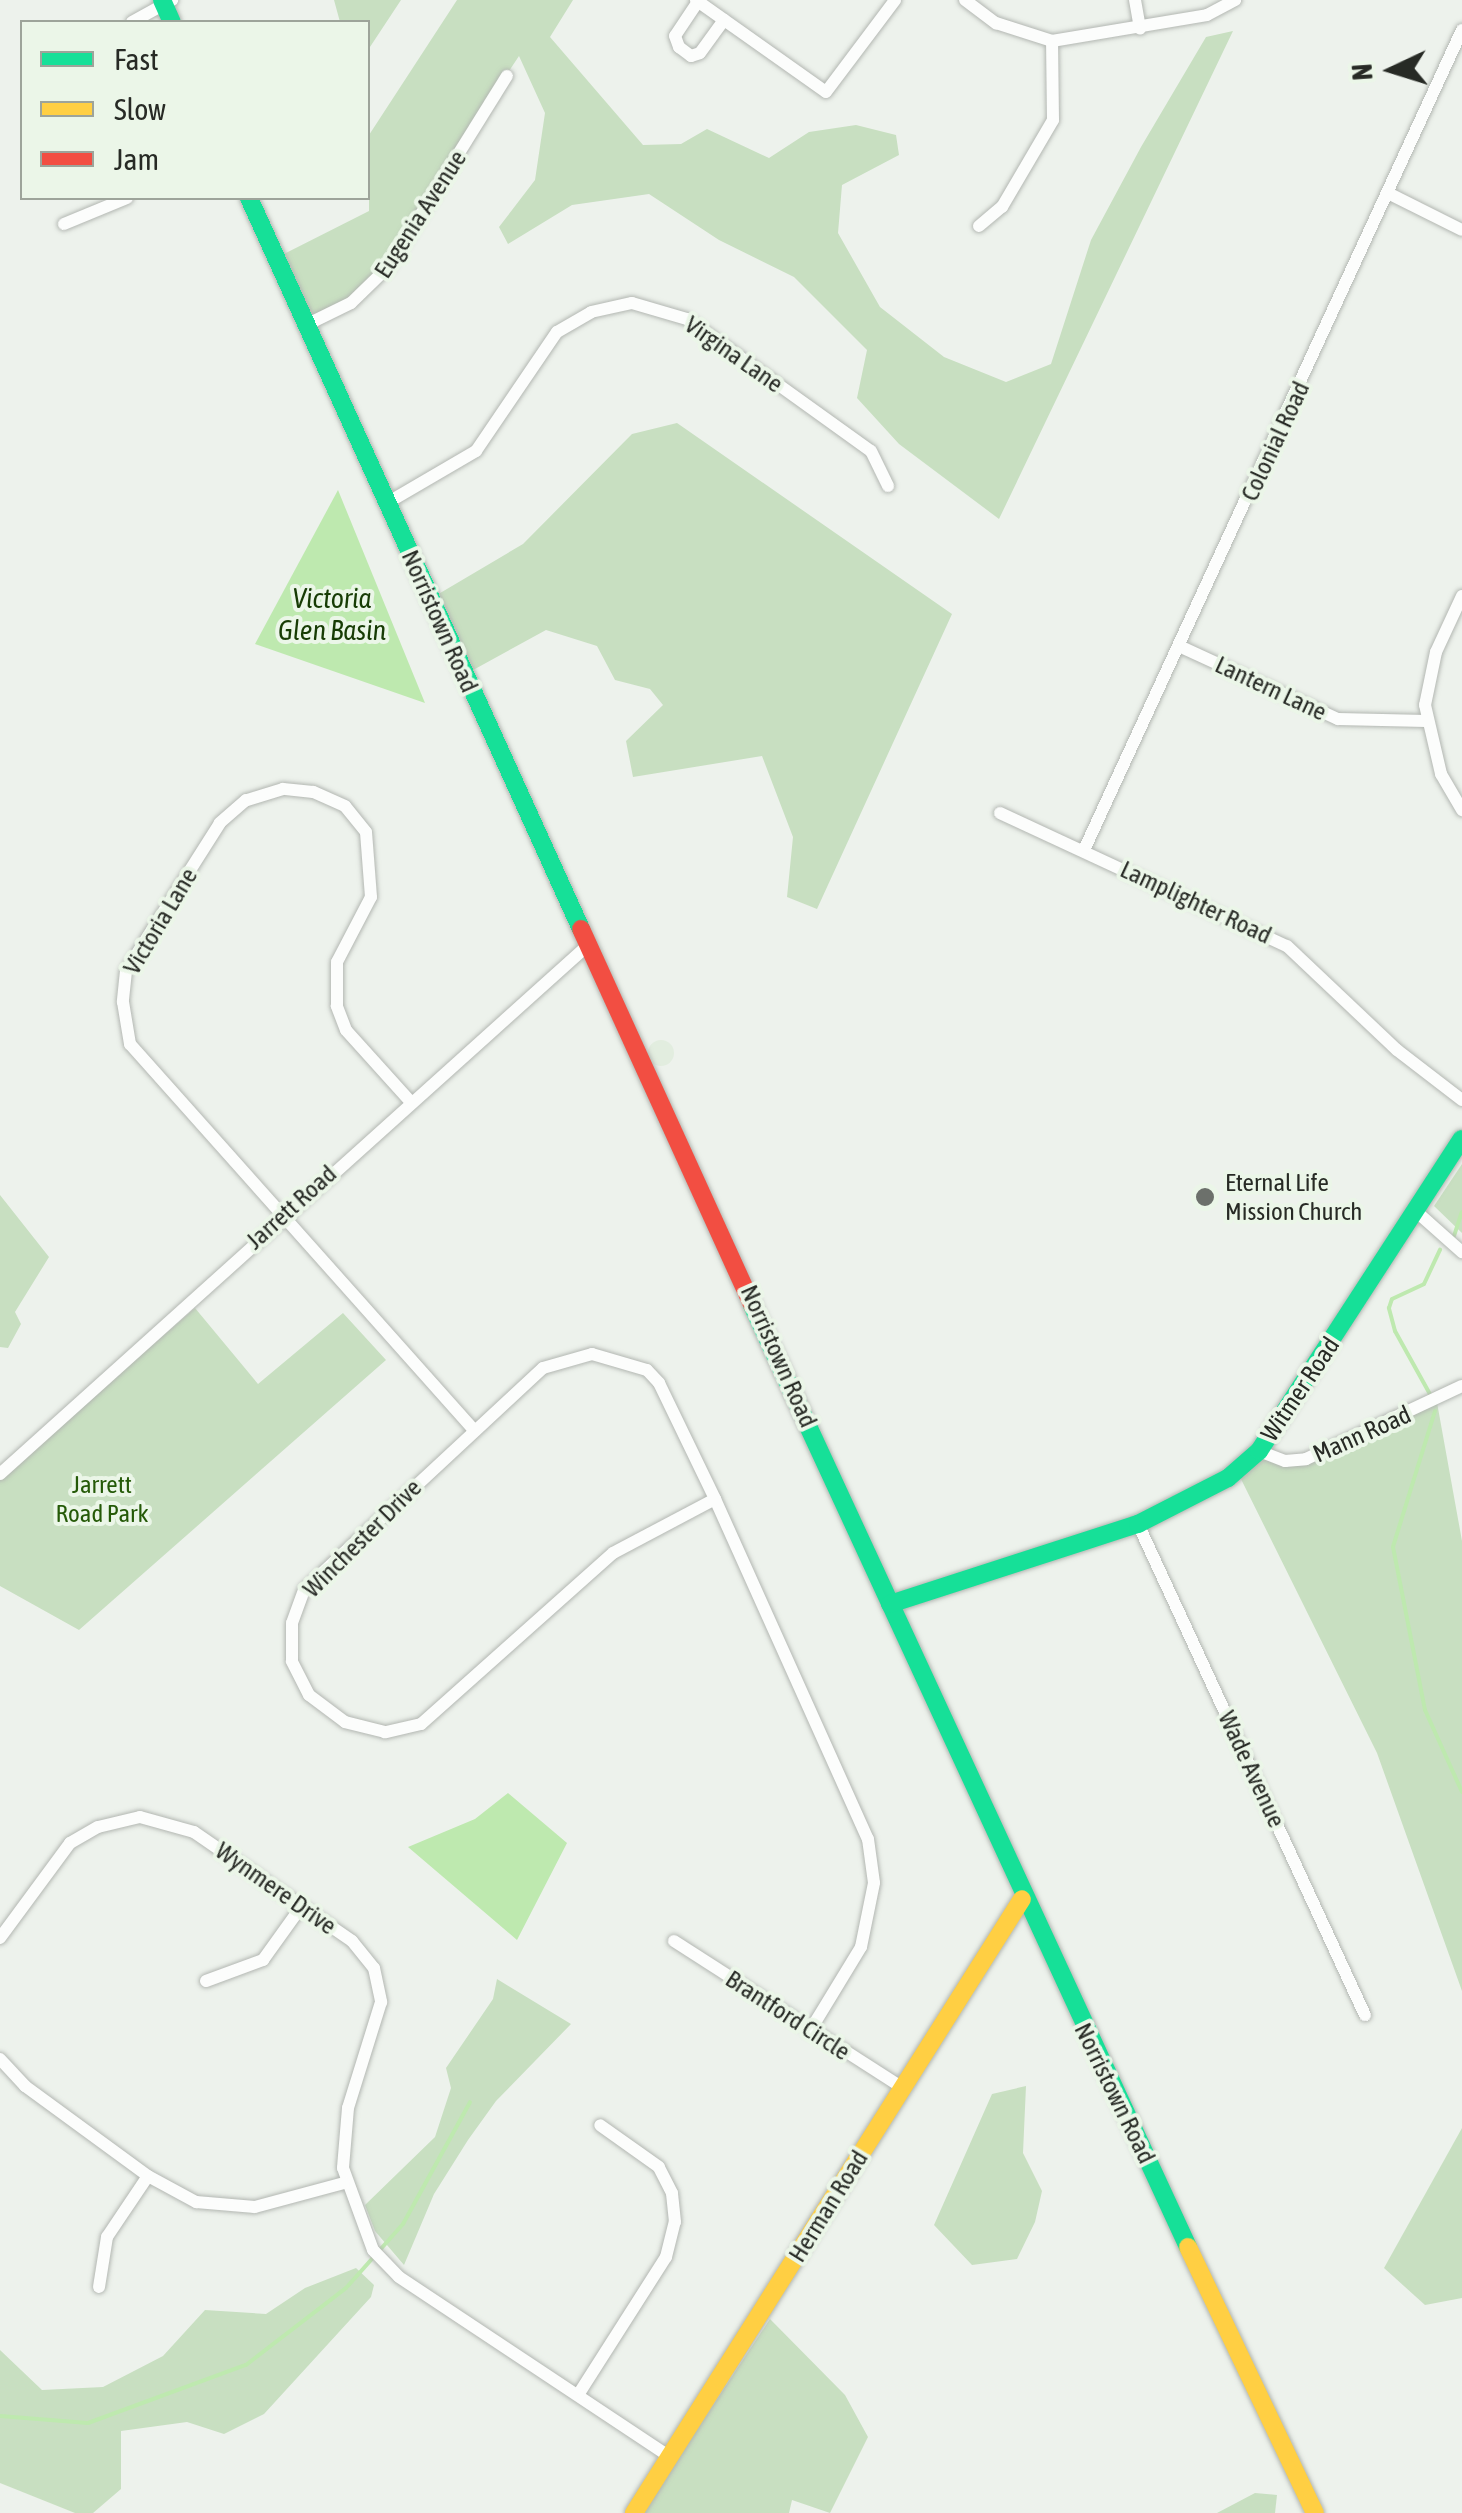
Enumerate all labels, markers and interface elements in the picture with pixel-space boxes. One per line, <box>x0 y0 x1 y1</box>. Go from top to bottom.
legend <box>20 20 370 200</box>
north arrow <box>1342 20 1442 120</box>
text: Fast <box>114 42 159 76</box>
text: N <box>1346 63 1379 81</box>
text: Slow <box>114 92 166 126</box>
text: Jam <box>114 142 159 176</box>
street label: Eugenia Avenue <box>368 144 472 284</box>
street label: Virgina Lane <box>679 309 789 399</box>
street label: Colonial Road <box>1234 376 1316 506</box>
street label: Norristown Road <box>395 545 485 697</box>
water label: Victoria Glen Basin <box>278 581 386 647</box>
street label: Lantern Lane <box>1211 649 1331 727</box>
street label: Lamplighter Road <box>1116 854 1276 950</box>
street label: Victoria Lane <box>117 862 203 980</box>
street label: Jarrett Road <box>240 1159 342 1255</box>
place label: Eternal Life Mission Church <box>1225 1168 1362 1227</box>
marker: Eternal Life Mission Church <box>1194 1186 1216 1208</box>
street label: Norristown Road <box>734 1280 824 1432</box>
street label: Witmer Road <box>1254 1331 1346 1447</box>
street label: Mann Road <box>1308 1399 1416 1469</box>
park label: Jarrett Road Park <box>56 1470 148 1529</box>
street label: Winchester Drive <box>297 1473 427 1603</box>
street label: Wade Avenue <box>1212 1706 1292 1832</box>
street label: Wynmere Drive <box>210 1835 342 1941</box>
street label: Brantford Circle <box>720 1964 856 2066</box>
street label: Norristown Road <box>1068 2018 1162 2168</box>
street label: Herman Road <box>782 2145 874 2267</box>

